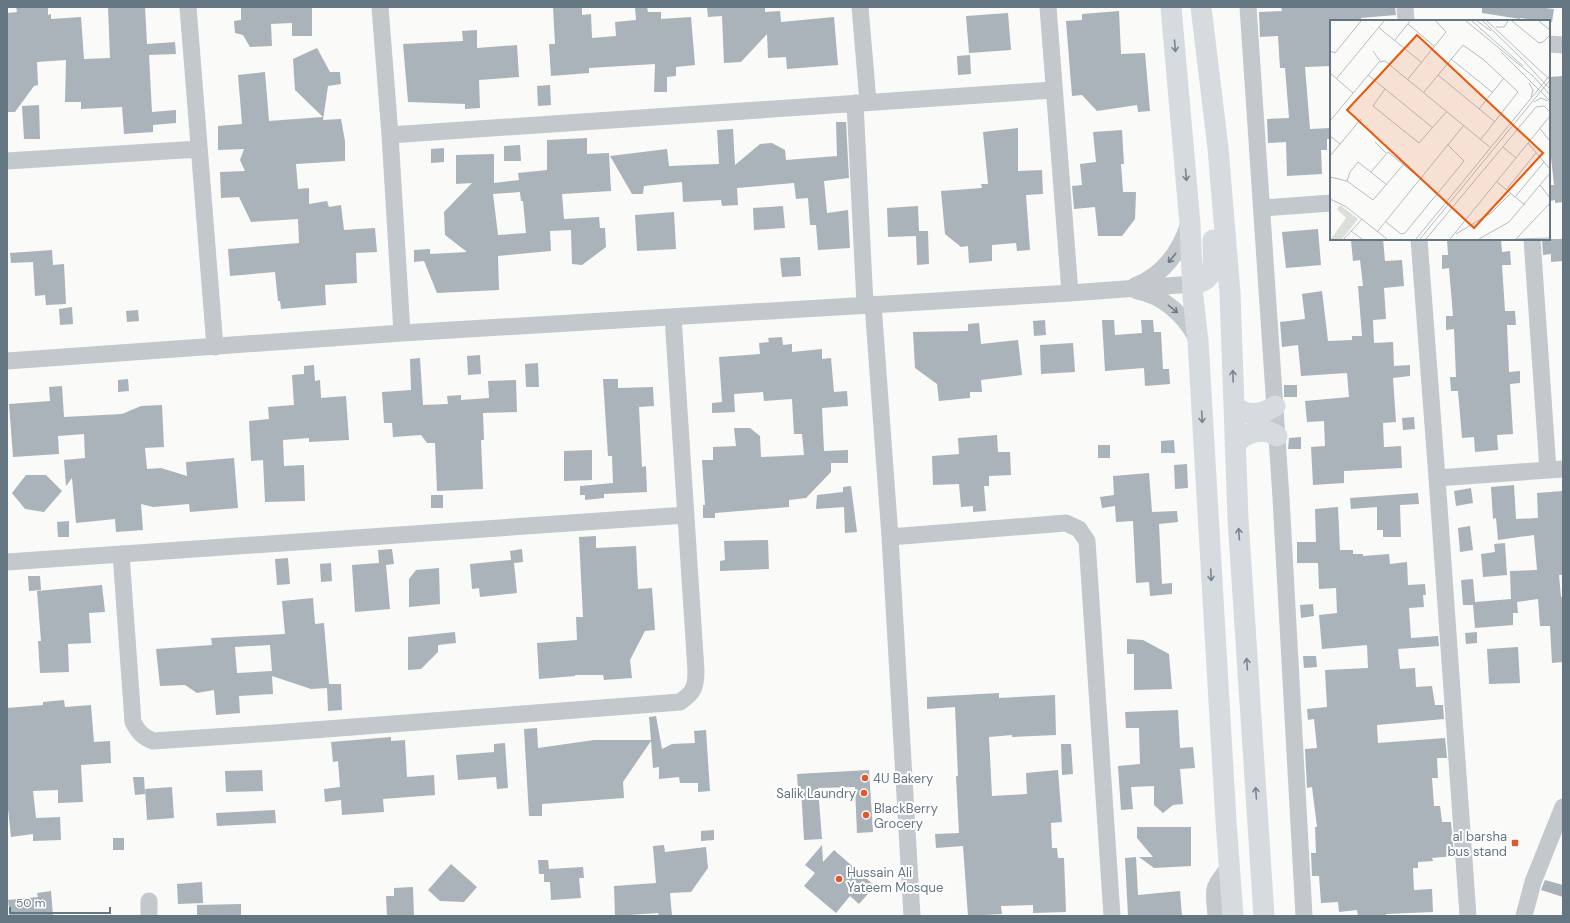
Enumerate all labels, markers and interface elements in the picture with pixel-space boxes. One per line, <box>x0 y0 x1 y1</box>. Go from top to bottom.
inset map <box>1330 20 1550 240</box>
one-way arrow <box>1171 39 1178 52</box>
one-way arrow <box>1182 168 1189 181</box>
one-way arrow <box>1167 253 1176 263</box>
one-way arrow <box>1168 305 1179 313</box>
one-way arrow <box>1229 370 1236 383</box>
one-way arrow <box>1198 410 1206 423</box>
one-way arrow <box>1235 528 1242 541</box>
one-way arrow <box>1208 568 1215 581</box>
one-way arrow <box>1244 658 1251 671</box>
place label: 4U Bakery <box>873 770 933 787</box>
marker: 4U Bakery <box>860 773 870 783</box>
place label: Salik Laundry <box>776 785 856 802</box>
one-way arrow <box>1253 787 1260 800</box>
marker: Salik Laundry <box>859 788 869 798</box>
place label: BlackBerry Grocery <box>874 800 938 832</box>
marker: BlackBerry Grocery <box>861 810 871 820</box>
place label: al barsha bus stand <box>1447 828 1507 860</box>
marker: al barsha bus stand <box>1510 838 1520 848</box>
place label: Hussain Ali Yateem Mosque <box>847 864 943 896</box>
marker: Hussain Ali Yateem Mosque <box>834 874 844 884</box>
scale bar <box>10 889 110 915</box>
text: 50 m <box>16 895 45 911</box>

